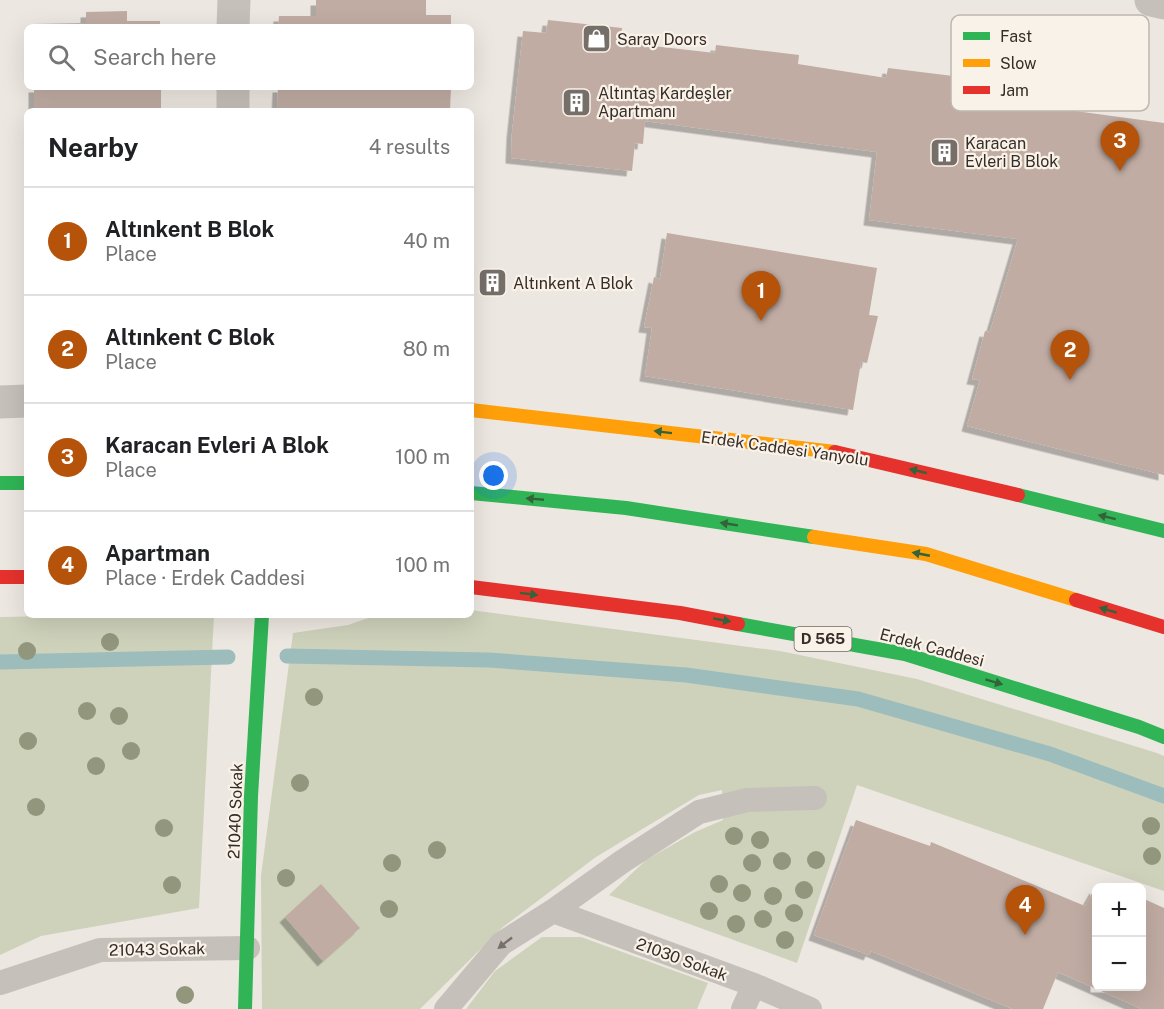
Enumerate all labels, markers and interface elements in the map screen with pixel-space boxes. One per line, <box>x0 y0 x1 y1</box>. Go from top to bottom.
legend <box>951 15 1149 111</box>
shop icon: Saray Doors <box>580 23 612 55</box>
search box <box>24 24 474 90</box>
text: Fast <box>1000 27 1032 46</box>
place label: Saray Doors <box>617 30 707 49</box>
icon: search <box>45 41 78 74</box>
text: Search here <box>93 44 217 70</box>
text: Slow <box>1000 54 1037 73</box>
text: Jam <box>1000 81 1029 100</box>
place label: Altıntaş Kardeşler Apartmanı <box>598 84 732 121</box>
building icon: Altıntaş Kardeşler Apartmanı <box>561 86 593 118</box>
pin: 3 <box>1100 122 1140 171</box>
text: Nearby <box>48 132 138 163</box>
place label: Karacan Evleri B Blok <box>965 134 1058 171</box>
text: 4 results <box>369 135 450 159</box>
building icon: Karacan Evleri B Blok <box>928 136 960 168</box>
text: Altınkent B Blok <box>105 216 274 242</box>
text: 1 <box>63 229 72 253</box>
text: 40 m <box>403 229 450 253</box>
text: Place <box>105 242 157 266</box>
building icon: Altınkent A Blok <box>476 267 508 299</box>
pin: 1 <box>742 272 780 321</box>
place label: Altınkent A Blok <box>513 274 633 293</box>
text: Altınkent C Blok <box>105 324 275 350</box>
pin: 2 <box>1050 330 1090 380</box>
text: 2 <box>61 337 74 361</box>
text: 80 m <box>403 337 450 361</box>
text: Place <box>105 350 157 374</box>
one-way arrow <box>653 427 672 437</box>
street label: Erdek Caddesi Yanyolu <box>700 427 870 470</box>
text: Karacan Evleri A Blok <box>105 432 329 458</box>
text: 3 <box>61 445 74 469</box>
text: 100 m <box>395 445 450 469</box>
text: Place <box>105 458 157 482</box>
your location <box>479 461 508 490</box>
one-way arrow <box>908 465 927 475</box>
one-way arrow <box>526 494 545 504</box>
one-way arrow <box>1098 511 1116 521</box>
one-way arrow <box>719 519 738 528</box>
text: Apartman <box>105 540 210 566</box>
one-way arrow <box>912 549 931 558</box>
text: 4 <box>61 553 74 577</box>
text: 100 m <box>395 553 450 577</box>
text: Place · Erdek Caddesi <box>105 566 305 590</box>
one-way arrow <box>520 589 539 599</box>
one-way arrow <box>1099 605 1117 614</box>
one-way arrow <box>713 616 732 625</box>
street label: Erdek Caddesi <box>878 624 986 671</box>
road number: D 565 <box>794 627 852 651</box>
one-way arrow <box>985 677 1003 687</box>
street label: 21040 Sokak <box>224 763 247 859</box>
map controls <box>1092 883 1146 991</box>
button: + <box>1092 883 1146 937</box>
pin: 4 <box>1006 886 1044 935</box>
street label: 21030 Sokak <box>634 934 730 985</box>
one-way arrow <box>497 937 513 950</box>
button: − <box>1092 937 1146 991</box>
street label: 21043 Sokak <box>109 939 205 960</box>

